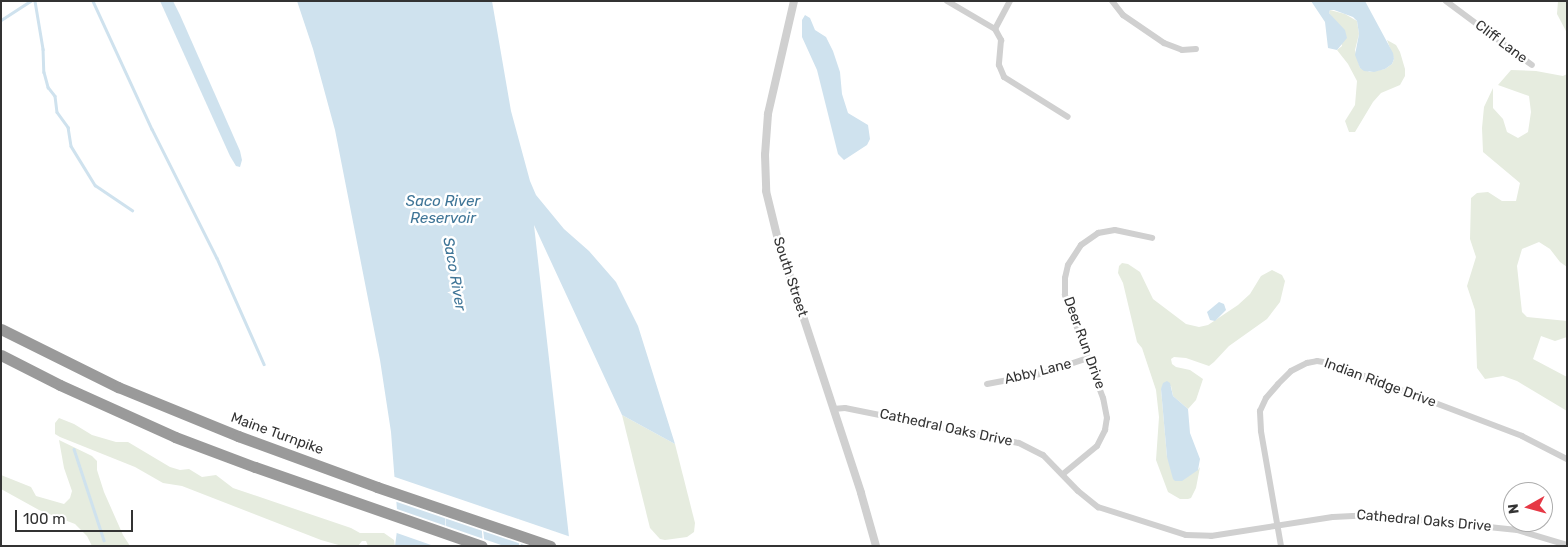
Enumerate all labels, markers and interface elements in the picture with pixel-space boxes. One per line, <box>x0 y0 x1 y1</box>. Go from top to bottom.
street label: Cliff Lane <box>1472 17 1530 67</box>
water label: Saco River Reservoir <box>406 192 480 227</box>
street label: South Street <box>769 235 811 319</box>
water label: Saco River <box>439 236 469 312</box>
street label: Deer Run Drive <box>1059 294 1109 392</box>
street label: Indian Ridge Drive <box>1322 355 1438 411</box>
street label: Abby Lane <box>1003 356 1073 388</box>
street label: Cathedral Oaks Drive <box>878 406 1014 450</box>
street label: Maine Turnpike <box>228 409 326 459</box>
north arrow <box>1503 482 1553 532</box>
scale bar <box>18 500 135 532</box>
text: N <box>1505 503 1523 515</box>
street label: Cathedral Oaks Drive <box>1356 507 1492 535</box>
text: 100 m <box>23 510 65 528</box>

